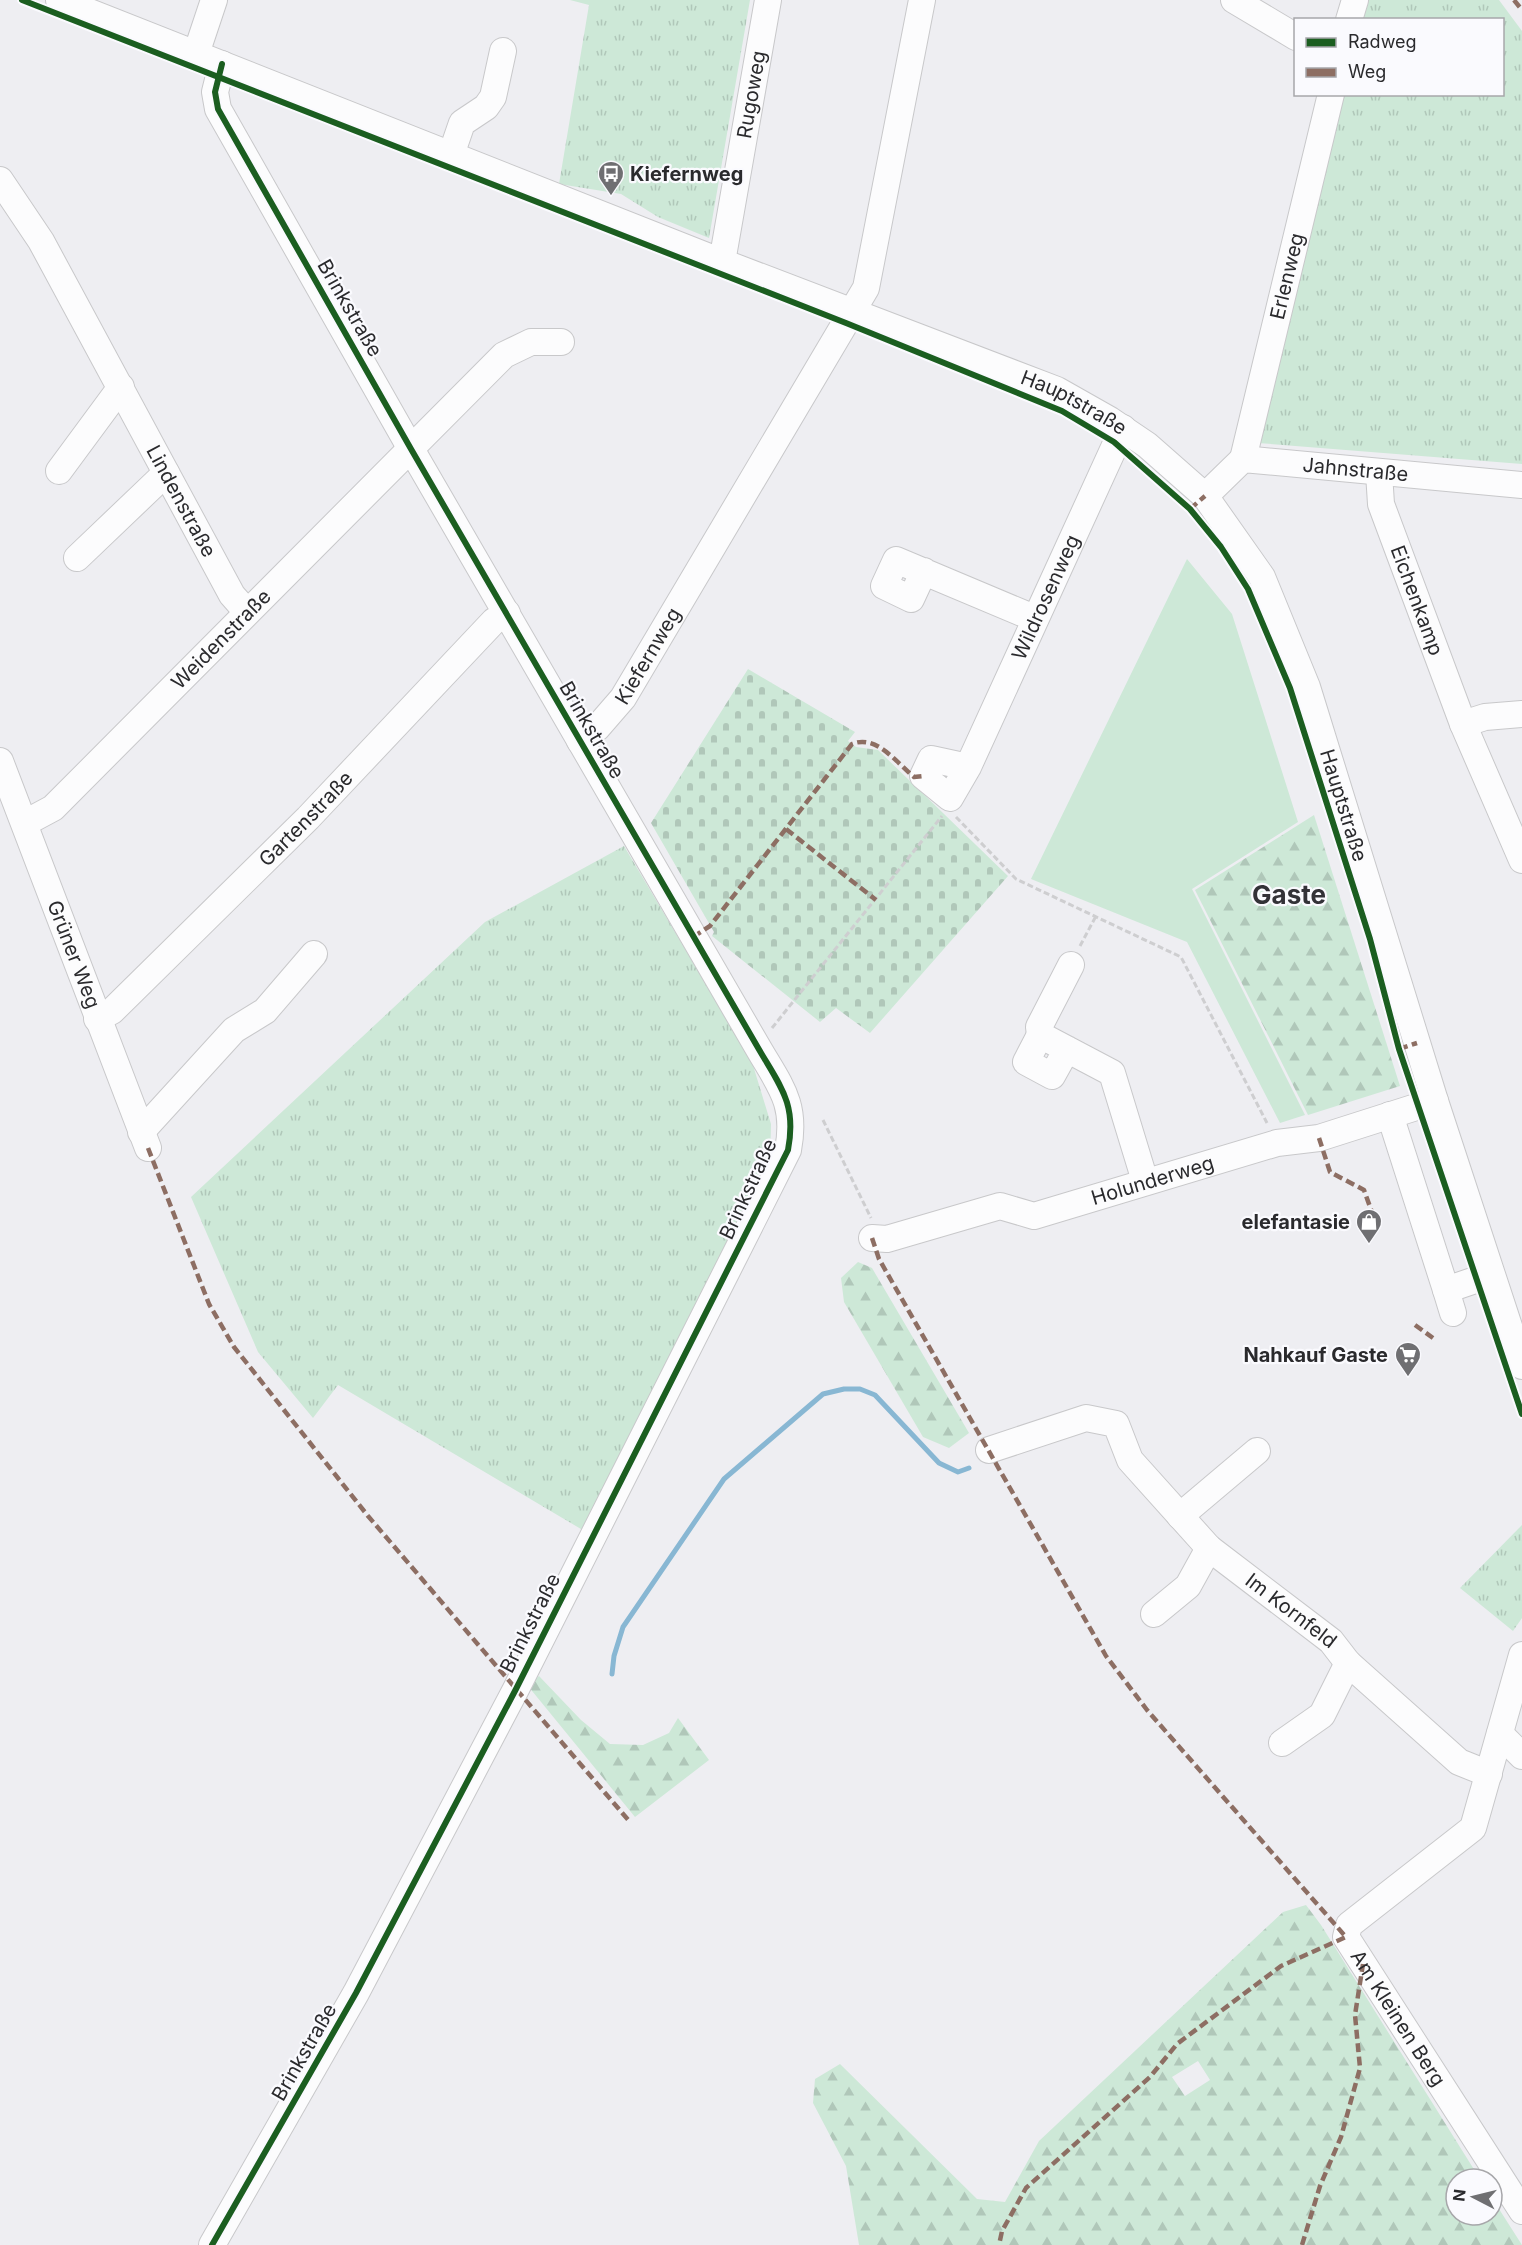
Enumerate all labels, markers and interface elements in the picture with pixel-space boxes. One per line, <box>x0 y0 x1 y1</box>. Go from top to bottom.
legend <box>1294 18 1504 96</box>
text: Radweg <box>1348 31 1417 52</box>
street label: Rugoweg <box>732 49 771 140</box>
text: Weg <box>1348 61 1386 82</box>
bus stop icon: Kiefernweg <box>596 159 626 197</box>
place label: Kiefernweg <box>630 162 743 186</box>
street label: Erlenweg <box>1265 231 1309 322</box>
street label: Brinkstraße <box>313 255 387 361</box>
street label: Hauptstraße <box>1017 365 1131 440</box>
street label: Lindenstraße <box>141 441 221 561</box>
street label: Jahnstraße <box>1301 453 1409 486</box>
street label: Wildrosenweg <box>1007 531 1085 664</box>
street label: Eichenkamp <box>1386 542 1448 659</box>
street label: Weidenstraße <box>166 584 276 694</box>
street label: Kiefernweg <box>610 603 686 709</box>
street label: Brinkstraße <box>555 677 629 783</box>
street label: Hauptstraße <box>1315 746 1372 864</box>
street label: Gartenstraße <box>254 766 358 871</box>
district label: Gaste <box>1252 879 1326 910</box>
street label: Grüner Weg <box>42 897 105 1012</box>
street label: Brinkstraße <box>714 1135 782 1243</box>
street label: Holunderweg <box>1088 1151 1217 1210</box>
shop icon: elefantasie <box>1354 1207 1384 1245</box>
place label: elefantasie <box>1242 1210 1350 1234</box>
supermarket icon: Nahkauf Gaste <box>1393 1340 1423 1378</box>
place label: Nahkauf Gaste <box>1243 1343 1388 1367</box>
street label: Im Kornfeld <box>1241 1568 1342 1653</box>
street label: Brinkstraße <box>495 1569 565 1677</box>
street label: Am Kleinen Berg <box>1346 1946 1451 2091</box>
street label: Brinkstraße <box>267 1999 341 2105</box>
north arrow <box>1444 2167 1504 2227</box>
text: N <box>1448 2188 1470 2202</box>

